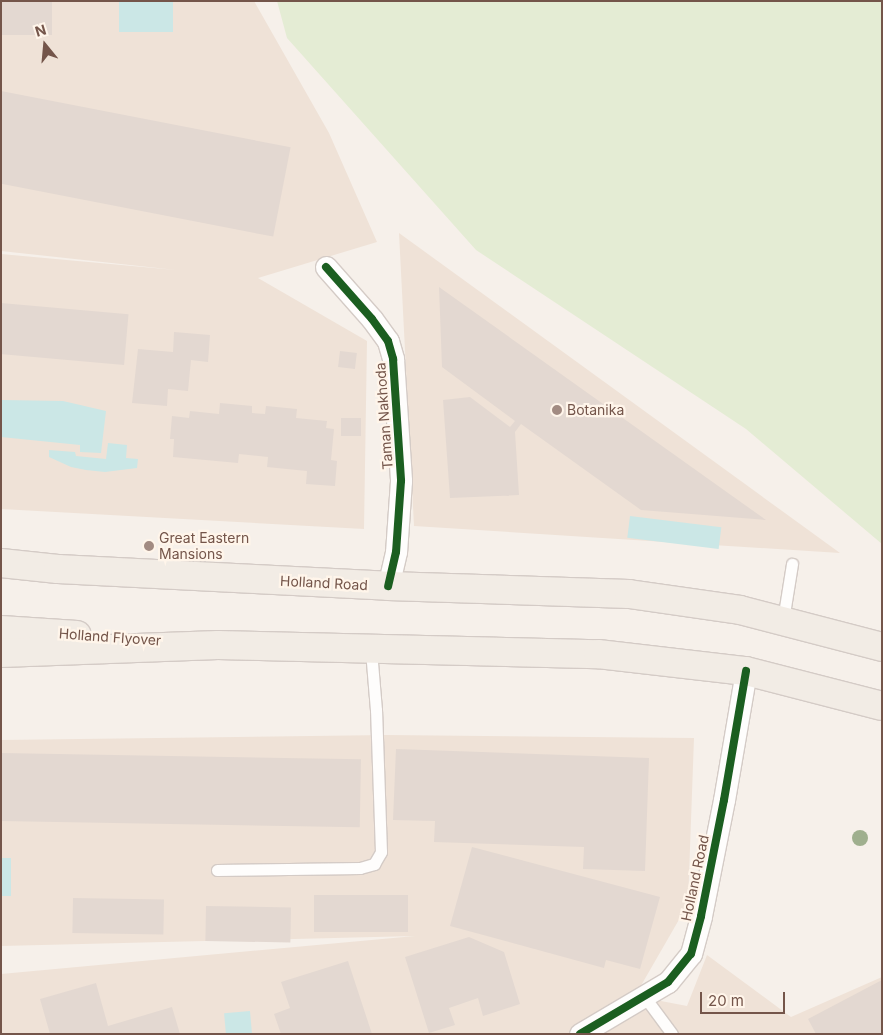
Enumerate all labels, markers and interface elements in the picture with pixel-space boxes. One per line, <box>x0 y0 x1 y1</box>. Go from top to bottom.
north arrow <box>20 20 70 70</box>
text: N <box>33 20 48 40</box>
street label: Taman Nakhoda <box>372 362 396 470</box>
place label: Botanika <box>567 402 624 418</box>
marker: Botanika <box>551 404 563 416</box>
place label: Great Eastern Mansions <box>159 530 249 562</box>
marker: Great Eastern Mansions <box>143 540 155 552</box>
street label: Holland Road <box>280 572 368 594</box>
street label: Holland Flyover <box>58 625 162 649</box>
street label: Holland Road <box>678 833 712 923</box>
scale bar <box>703 982 788 1014</box>
text: 20 m <box>708 991 744 1010</box>

